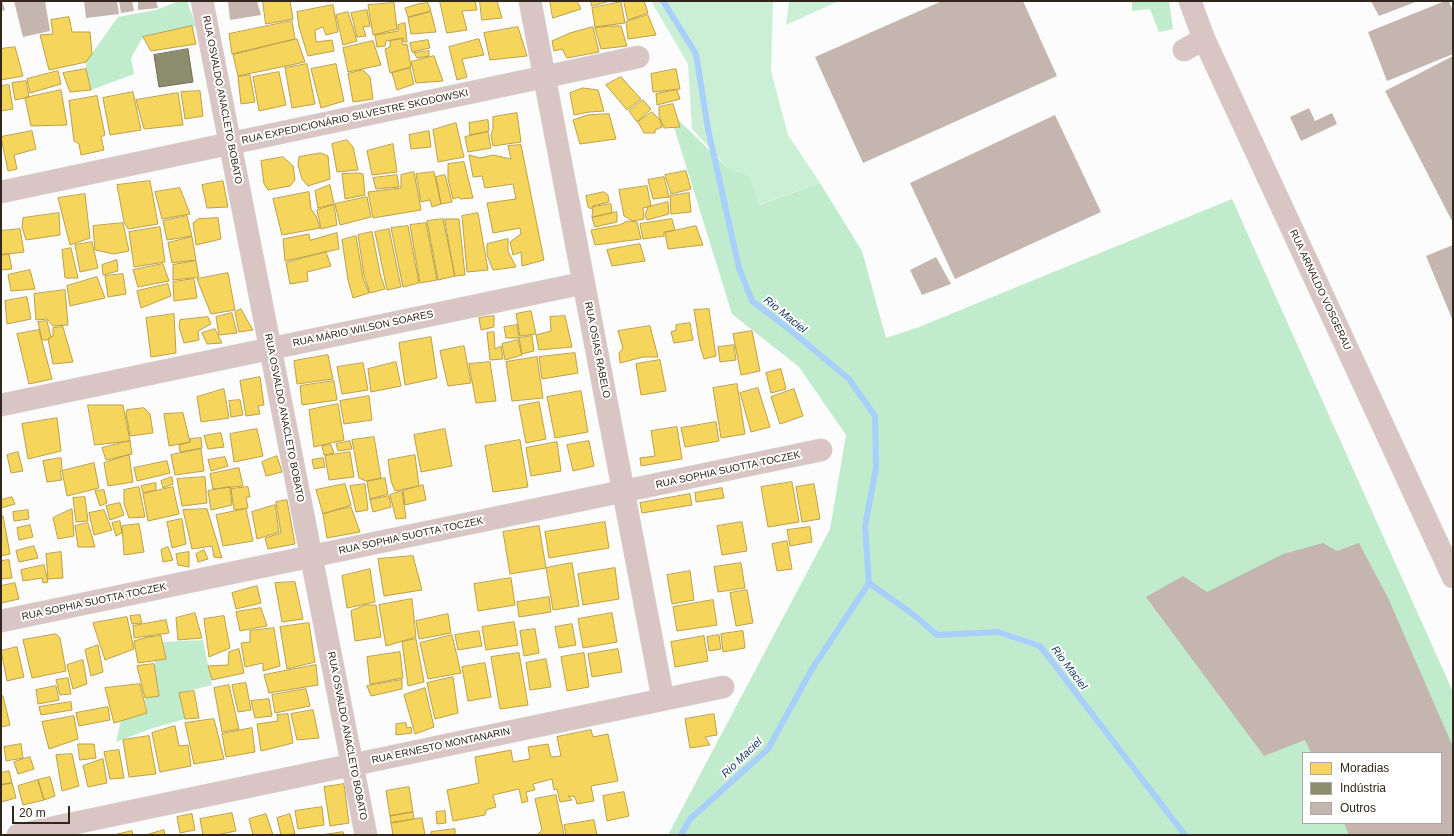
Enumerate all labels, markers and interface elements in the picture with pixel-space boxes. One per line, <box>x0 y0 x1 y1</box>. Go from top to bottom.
street label: RUA OSVALDO ANACLETO BOBATO <box>200 15 244 185</box>
street label: RUA EXPEDICIONÁRIO SILVESTRE SKODOWSKI <box>241 87 469 147</box>
street label: RUA ARNALDO VOSGERAU <box>1287 228 1353 352</box>
water label: Rio Maciel <box>761 294 809 336</box>
street label: RUA OSIAS RABELO <box>582 301 612 399</box>
street label: RUA MÁRIO WILSON SOARES <box>292 308 434 350</box>
street label: RUA OSVALDO ANACLETO BOBATO <box>262 333 306 503</box>
street label: RUA SOPHIA SUOTTA TOCZEK <box>655 449 801 491</box>
street label: RUA SOPHIA SUOTTA TOCZEK <box>338 515 484 557</box>
street label: RUA SOPHIA SUOTTA TOCZEK <box>21 581 167 623</box>
water label: Rio Maciel <box>1048 644 1090 692</box>
street label: RUA OSVALDO ANACLETO BOBATO <box>325 651 369 821</box>
street label: RUA ERNESTO MONTANARIN <box>371 725 511 767</box>
water label: Rio Maciel <box>719 735 765 781</box>
legend <box>1302 752 1442 824</box>
text: Moradias <box>1340 761 1389 775</box>
text: Indústria <box>1340 781 1386 795</box>
scale bar <box>14 798 72 824</box>
text: Outros <box>1340 801 1376 815</box>
text: 20 m <box>19 806 46 820</box>

